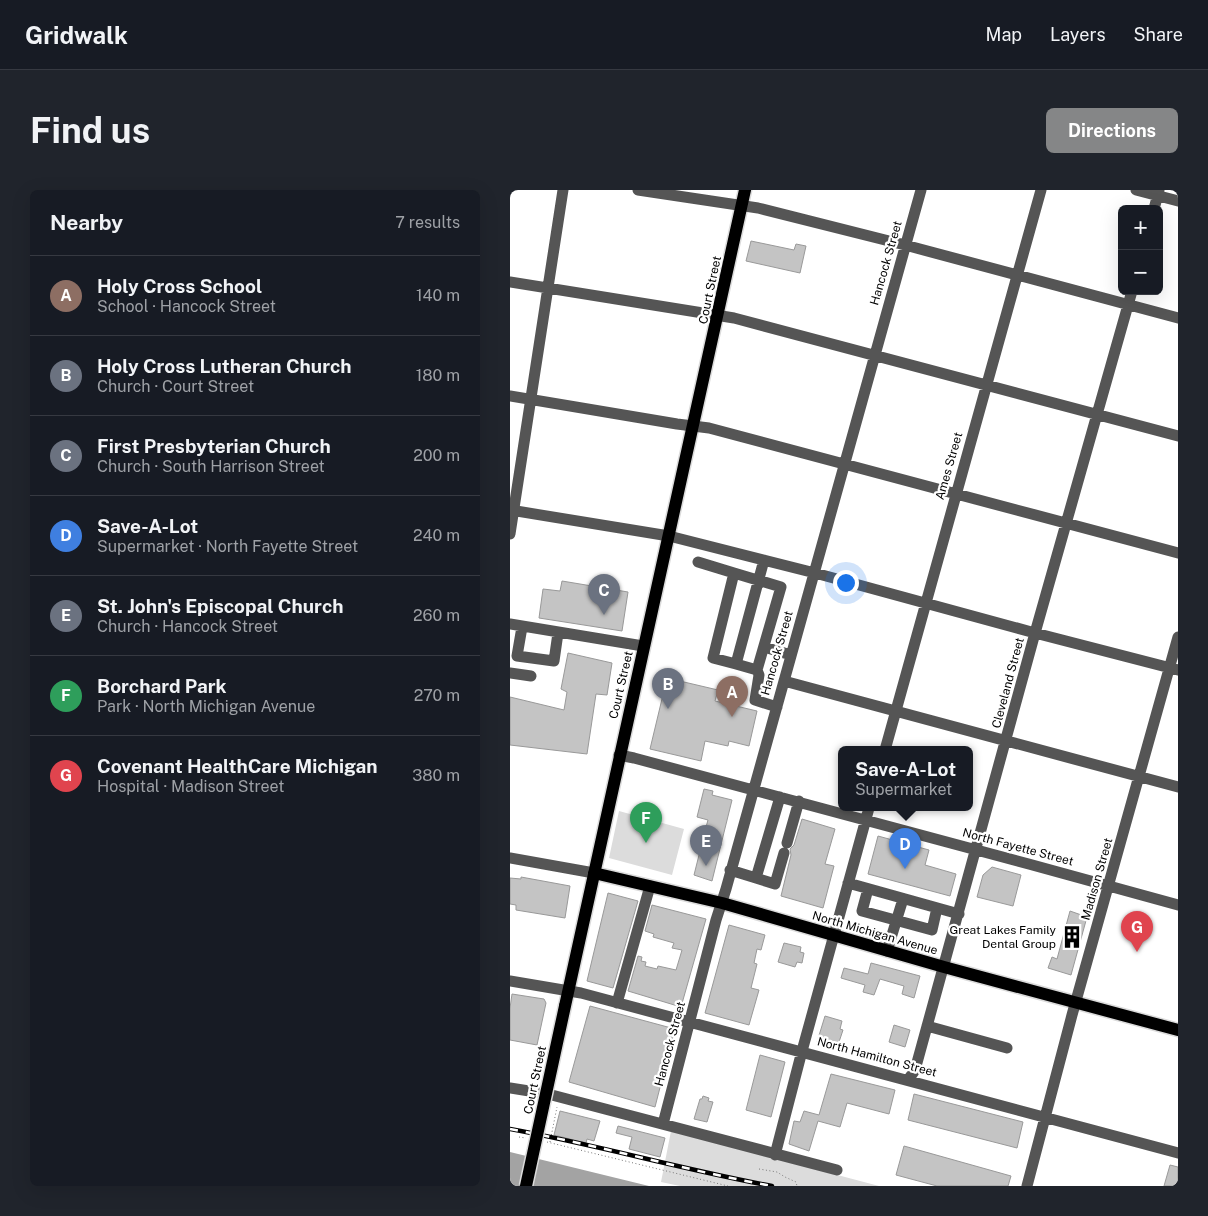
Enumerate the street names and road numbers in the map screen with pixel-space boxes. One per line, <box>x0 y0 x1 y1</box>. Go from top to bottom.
street label: Hancock Street <box>867 219 905 307</box>
street label: Court Street <box>696 254 724 325</box>
street label: Ames Street <box>933 430 965 501</box>
street label: Hancock Street <box>758 609 796 697</box>
street label: Cleveland Street <box>989 636 1027 730</box>
street label: Court Street <box>606 649 636 720</box>
street label: North Fayette Street <box>961 825 1075 869</box>
street label: Madison Street <box>1079 836 1116 922</box>
street label: North Michigan Avenue <box>811 908 939 958</box>
street label: Hancock Street <box>652 1000 688 1088</box>
street label: North Hamilton Street <box>816 1034 939 1080</box>
street label: Court Street <box>521 1044 549 1115</box>

